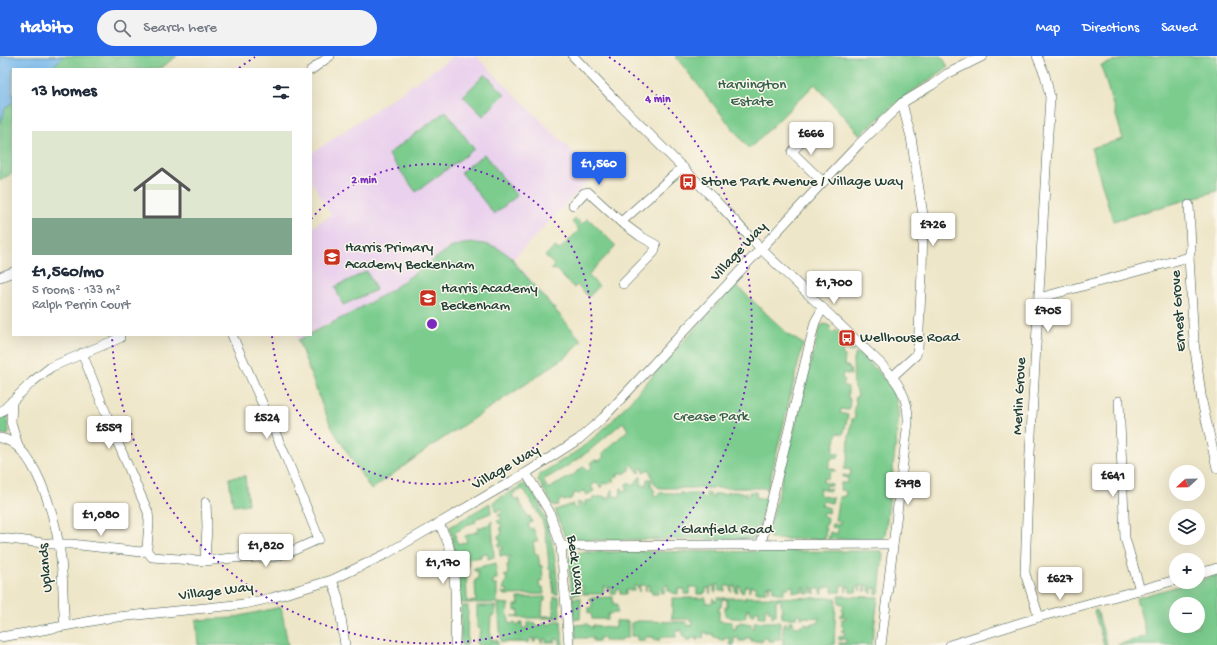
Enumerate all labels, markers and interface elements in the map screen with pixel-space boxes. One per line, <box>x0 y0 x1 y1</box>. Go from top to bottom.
search box <box>97 10 377 46</box>
text: Habito <box>20 17 73 40</box>
icon: search <box>111 17 133 39</box>
text: Search here <box>143 19 217 37</box>
text: Map <box>1036 20 1060 37</box>
text: Directions <box>1082 20 1139 37</box>
text: Saved <box>1161 20 1197 37</box>
park label: Harvington Estate <box>718 76 786 111</box>
icon: filters <box>270 81 292 103</box>
text: 13 homes <box>32 82 97 102</box>
text: 4 min <box>644 93 671 107</box>
pin: £666 <box>787 122 835 156</box>
text: £666 <box>798 127 824 142</box>
pin: £1,560 <box>566 152 632 186</box>
icon: home <box>126 157 198 229</box>
text: £1,560 <box>581 157 617 172</box>
bus stop icon: Stone Park Avenue / Village Way <box>678 172 698 192</box>
place label: Stone Park Avenue / Village Way <box>701 173 904 191</box>
text: 2 min <box>351 174 377 188</box>
pin: £726 <box>909 213 957 247</box>
street label: Village Way <box>706 218 772 286</box>
text: £726 <box>920 218 946 233</box>
place label: Harris Primary Academy Beckenham <box>345 239 475 274</box>
school or university icon: Harris Primary Academy Beckenham <box>322 247 342 267</box>
text: £1,560/mo <box>32 263 104 283</box>
street label: Ernest Grove <box>1167 269 1191 352</box>
pin: £1,700 <box>801 271 867 305</box>
text: £1,700 <box>816 276 852 291</box>
place label: Harris Academy Beckenham <box>440 280 538 315</box>
text: 5 rooms · 133 m² <box>32 283 120 298</box>
school or university icon: Harris Academy Beckenham <box>418 288 438 308</box>
text: Ralph Perrin Court <box>32 298 130 313</box>
pin: £705 <box>1024 299 1072 333</box>
text: £705 <box>1035 304 1061 319</box>
centre of rings <box>425 317 439 331</box>
bus stop icon: Wellhouse Road <box>837 328 857 348</box>
place label: Wellhouse Road <box>860 329 961 347</box>
street label: Merlin Grove <box>1009 357 1031 435</box>
pin: £524 <box>243 406 291 440</box>
park label: Crease Park <box>674 408 750 426</box>
text: £524 <box>254 411 280 426</box>
pin: £559 <box>85 416 133 450</box>
text: £559 <box>96 421 122 436</box>
street label: Village Way <box>468 441 543 495</box>
pin: £641 <box>1089 464 1137 498</box>
north arrow <box>1169 465 1205 501</box>
map controls <box>1169 465 1205 633</box>
text: £641 <box>1101 469 1125 484</box>
pin: £798 <box>884 472 932 506</box>
text: £798 <box>895 477 921 492</box>
pin: £1,080 <box>68 503 134 537</box>
text: £1,080 <box>83 508 120 523</box>
button: layers <box>1169 509 1205 545</box>
street label: Glanfield Road <box>681 521 774 539</box>
street label: Beck Way <box>562 533 588 596</box>
pin: £1,820 <box>233 534 299 568</box>
text: £1,820 <box>248 539 284 554</box>
street label: Uplands <box>35 542 57 593</box>
pin: £1,170 <box>410 551 476 585</box>
button: + <box>1169 553 1205 589</box>
text: £1,170 <box>426 556 460 571</box>
pin: £627 <box>1036 567 1084 601</box>
text: £627 <box>1047 572 1073 587</box>
street label: Village Way <box>177 578 255 606</box>
button: − <box>1169 597 1205 633</box>

